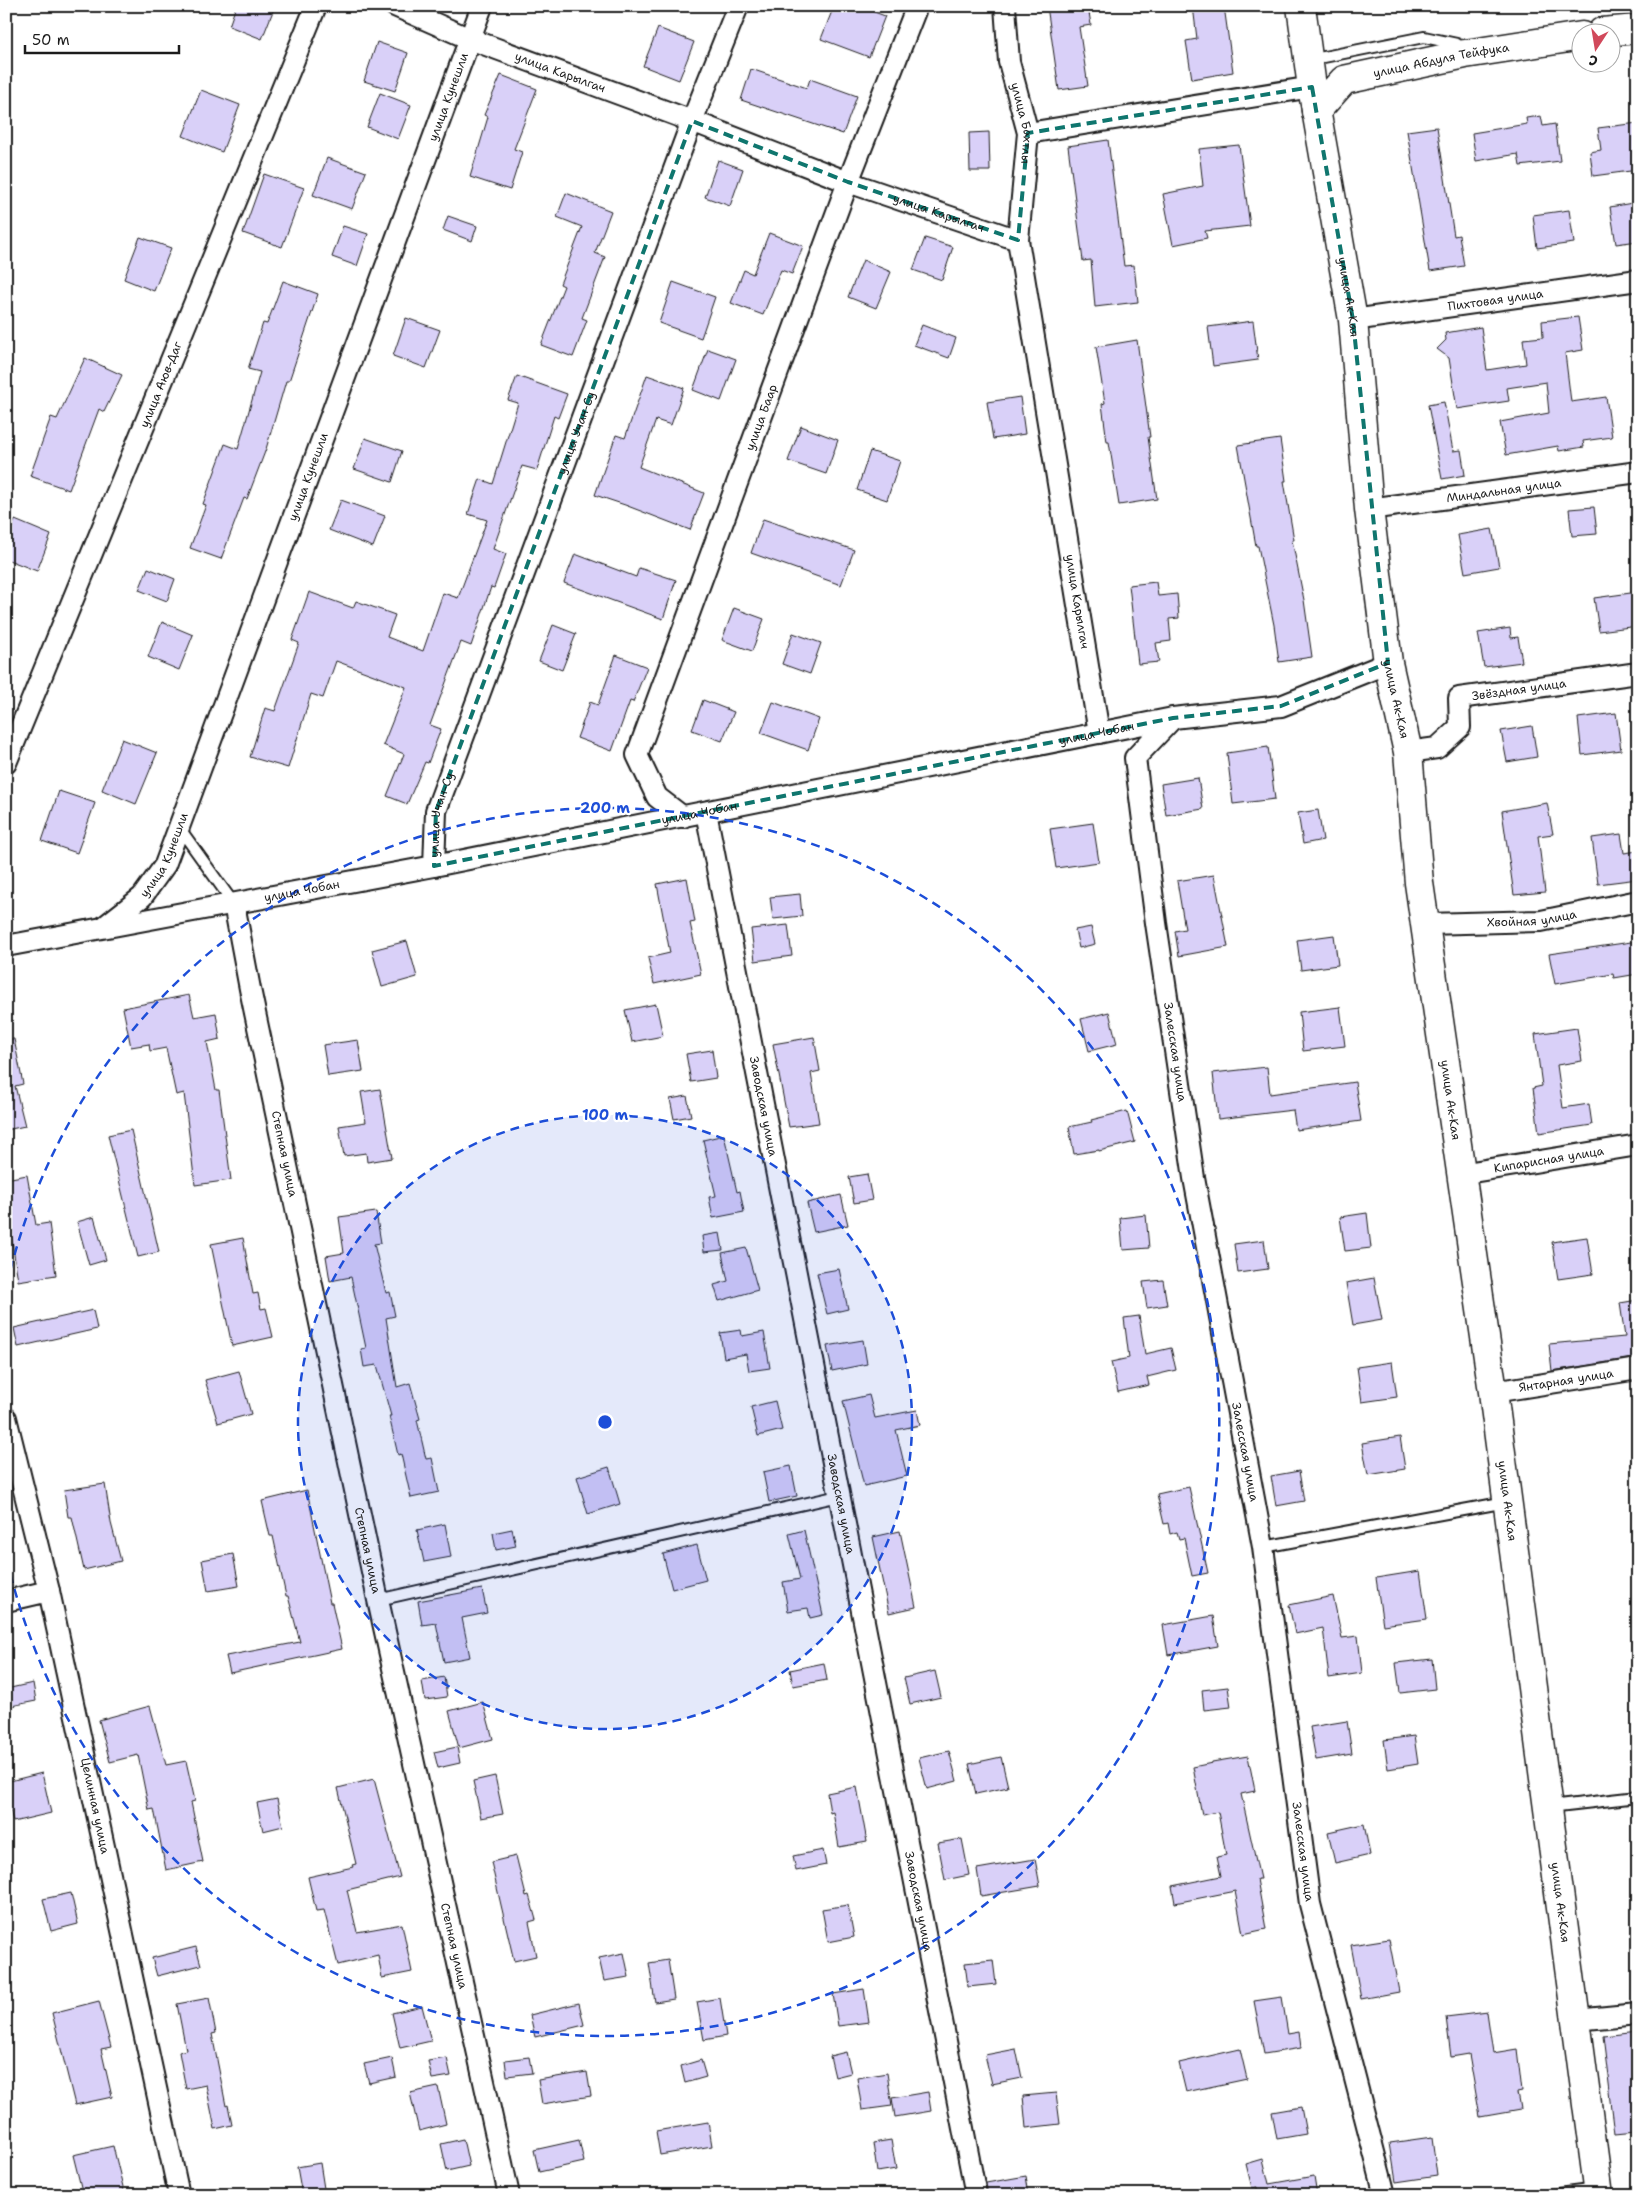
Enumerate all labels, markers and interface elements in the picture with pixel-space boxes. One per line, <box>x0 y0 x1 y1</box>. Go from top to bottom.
scale bar <box>25 22 179 54</box>
north arrow <box>1572 22 1622 72</box>
text: 50 m <box>32 30 70 50</box>
street label: улица Абдуля Тейфука <box>1372 39 1511 81</box>
street label: улица Карылгач <box>513 48 608 96</box>
street label: улица Кунешли <box>425 50 472 144</box>
text: С <box>1587 51 1599 70</box>
street label: улица Бахтлы <box>1007 81 1037 164</box>
street label: улица Карылгач <box>891 190 987 236</box>
street label: улица Ак-Кая <box>1334 256 1362 338</box>
street label: Пихтовая улица <box>1447 285 1545 315</box>
street label: улица Аюв-Даг <box>136 338 186 430</box>
street label: улица Баар <box>742 382 781 453</box>
street label: улица Учан-Су <box>553 389 599 477</box>
street label: улица Кунешли <box>285 430 332 523</box>
street label: Миндальная улица <box>1445 475 1563 506</box>
street label: улица Карылгач <box>1062 553 1093 650</box>
street label: улица Ак-Кая <box>1380 658 1413 740</box>
street label: Звёздная улица <box>1471 675 1568 704</box>
street label: улица Чобан <box>1057 718 1136 749</box>
street label: улица Учан-Су <box>426 770 458 858</box>
text: 200 m <box>580 798 630 818</box>
street label: улица Чобан <box>660 798 738 828</box>
street label: улица Кунешли <box>136 810 192 901</box>
street label: улица Чобан <box>263 876 341 906</box>
street label: Хвойная улица <box>1487 906 1579 930</box>
street label: Залесская улица <box>1160 1001 1191 1103</box>
street label: Заводская улица <box>746 1055 781 1158</box>
street label: улица Ак-Кая <box>1437 1059 1464 1141</box>
text: 100 m <box>582 1105 628 1125</box>
street label: Степная улица <box>268 1109 301 1199</box>
street label: Кипарисная улица <box>1493 1143 1606 1176</box>
street label: Янтарная улица <box>1518 1365 1615 1396</box>
street label: Залесская улица <box>1228 1401 1262 1503</box>
centre of rings <box>596 1413 614 1431</box>
street label: Заводская улица <box>823 1452 859 1556</box>
street label: улица Ак-Кая <box>1494 1460 1521 1542</box>
street label: Степная улица <box>351 1506 385 1595</box>
street label: Целинная улица <box>77 1756 113 1856</box>
street label: Залесская улица <box>1289 1801 1318 1903</box>
street label: Заводская улица <box>901 1850 936 1953</box>
street label: улица Ак-Кая <box>1547 1861 1574 1944</box>
street label: Степная улица <box>437 1901 472 1991</box>

